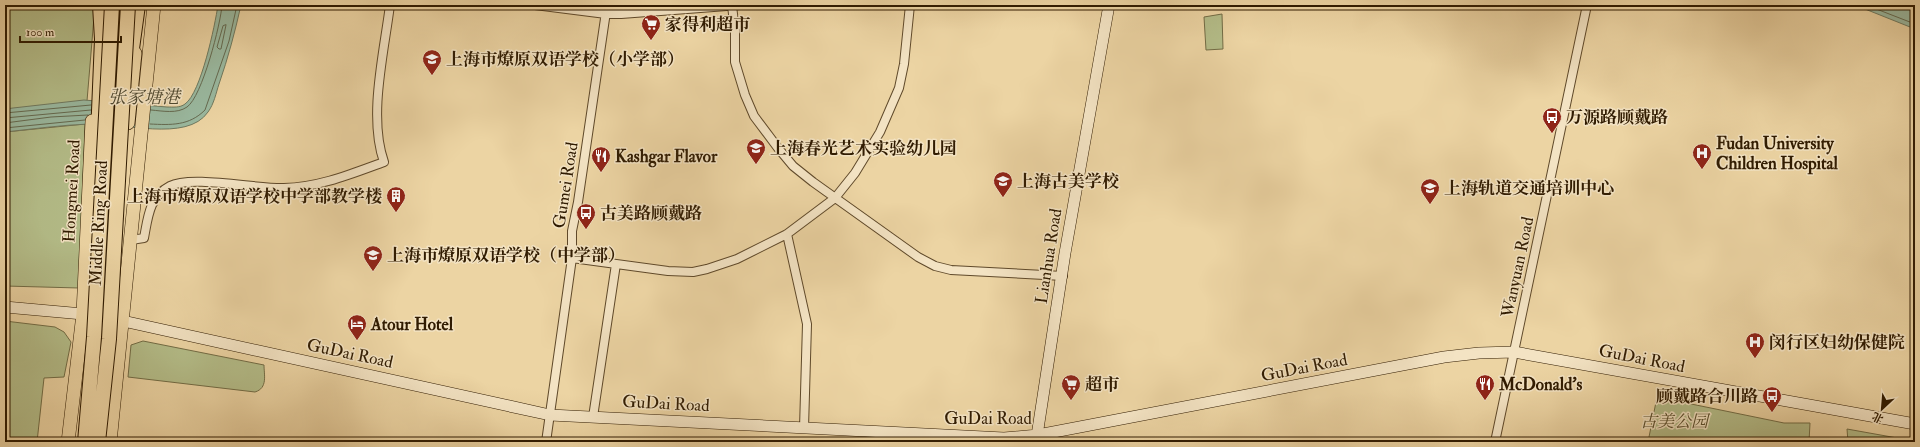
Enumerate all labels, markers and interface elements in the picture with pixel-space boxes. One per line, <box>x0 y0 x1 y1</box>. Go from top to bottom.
supermarket icon: 家得利超市 <box>640 13 662 41</box>
place label: 家得利超市 <box>665 14 750 35</box>
scale bar <box>20 18 121 44</box>
text: 100 m <box>26 25 55 40</box>
school or university icon: 上海市燎原双语学校（小学部） <box>421 48 443 76</box>
place label: 上海市燎原双语学校（小学部） <box>446 49 684 70</box>
water label: 张家塘港 <box>108 86 182 109</box>
bus stop icon: 万源路顾戴路 <box>1541 106 1563 134</box>
place label: 万源路顾戴路 <box>1566 107 1668 128</box>
place label: Fudan University Children Hospital <box>1716 133 1838 175</box>
school or university icon: 上海春光艺术实验幼儿园 <box>745 137 767 165</box>
street label: Hongmei Road <box>58 138 85 243</box>
place label: 上海春光艺术实验幼儿园 <box>770 138 957 159</box>
street label: Gumei Road <box>548 140 583 230</box>
hospital icon: Fudan University Children Hospital <box>1691 142 1713 170</box>
restaurant icon: Kashgar Flavor <box>590 145 612 173</box>
place label: Kashgar Flavor <box>615 146 718 168</box>
street label: Middle Ring Road <box>85 159 112 286</box>
school or university icon: 上海古美学校 <box>992 170 1014 198</box>
place label: 上海古美学校 <box>1017 171 1119 192</box>
school or university icon: 上海轨道交通培训中心 <box>1419 177 1441 205</box>
place label: 上海轨道交通培训中心 <box>1444 178 1614 199</box>
building icon: 上海市燎原双语学校中学部教学楼 <box>385 185 407 213</box>
place label: 上海市燎原双语学校中学部教学楼 <box>127 186 382 207</box>
bus stop icon: 古美路顾戴路 <box>575 202 597 230</box>
place label: 古美路顾戴路 <box>600 203 702 224</box>
street label: Lianhua Road <box>1031 206 1066 305</box>
street label: Wanyuan Road <box>1496 214 1540 321</box>
school or university icon: 上海市燎原双语学校（中学部） <box>362 244 384 272</box>
place label: 上海市燎原双语学校（中学部） <box>387 245 625 266</box>
hotel icon: Atour Hotel <box>346 313 368 341</box>
place label: Atour Hotel <box>370 314 454 335</box>
hospital icon: 闵行区妇幼保健院 <box>1744 331 1766 359</box>
place label: 闵行区妇幼保健院 <box>1769 332 1905 353</box>
street label: GuDai Road <box>305 334 396 373</box>
street label: GuDai Road <box>1597 340 1688 377</box>
street label: GuDai Road <box>1259 349 1350 386</box>
supermarket icon: 超市 <box>1060 373 1082 401</box>
restaurant icon: McDonald's <box>1474 373 1496 401</box>
place label: 超市 <box>1085 374 1119 395</box>
place label: McDonald's <box>1498 374 1582 395</box>
bus stop icon: 顾戴路合川路 <box>1761 385 1783 413</box>
place label: 顾戴路合川路 <box>1656 386 1758 407</box>
north arrow <box>1862 389 1902 429</box>
street label: GuDai Road <box>622 391 711 416</box>
street label: GuDai Road <box>944 408 1032 429</box>
text: 北 <box>1870 409 1886 426</box>
park label: 古美公园 <box>1640 411 1711 432</box>

